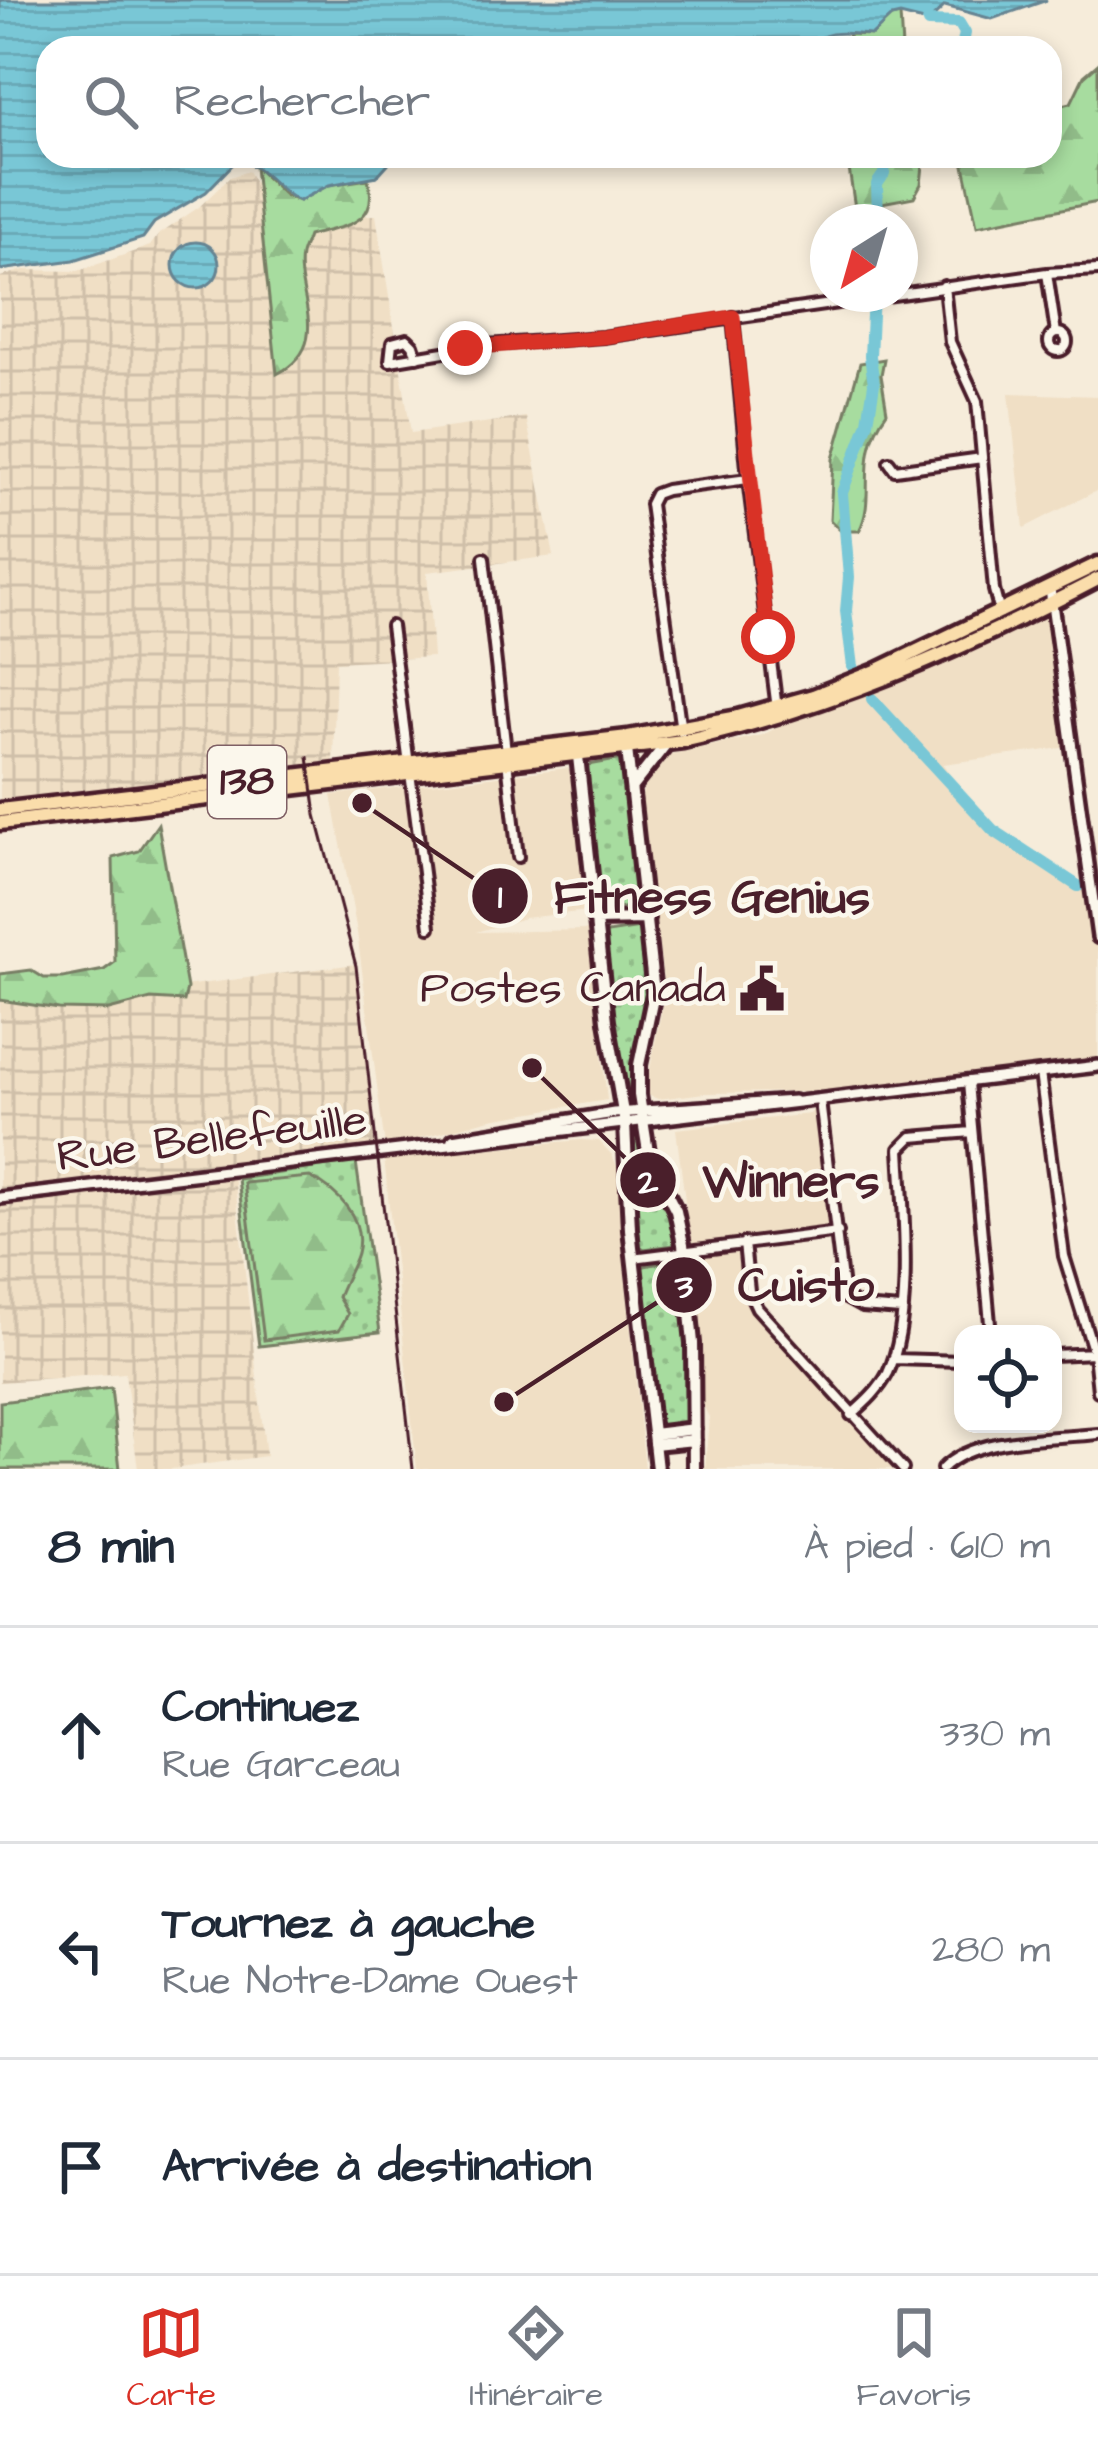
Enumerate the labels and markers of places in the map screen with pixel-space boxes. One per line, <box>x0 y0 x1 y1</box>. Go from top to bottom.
callout: Fitness Genius <box>470 854 894 938</box>
place label: Postes Canada <box>420 958 726 1020</box>
public building icon: Postes Canada <box>737 964 787 1014</box>
callout: Winners <box>618 1138 903 1222</box>
callout: Cuisto <box>654 1243 898 1327</box>

